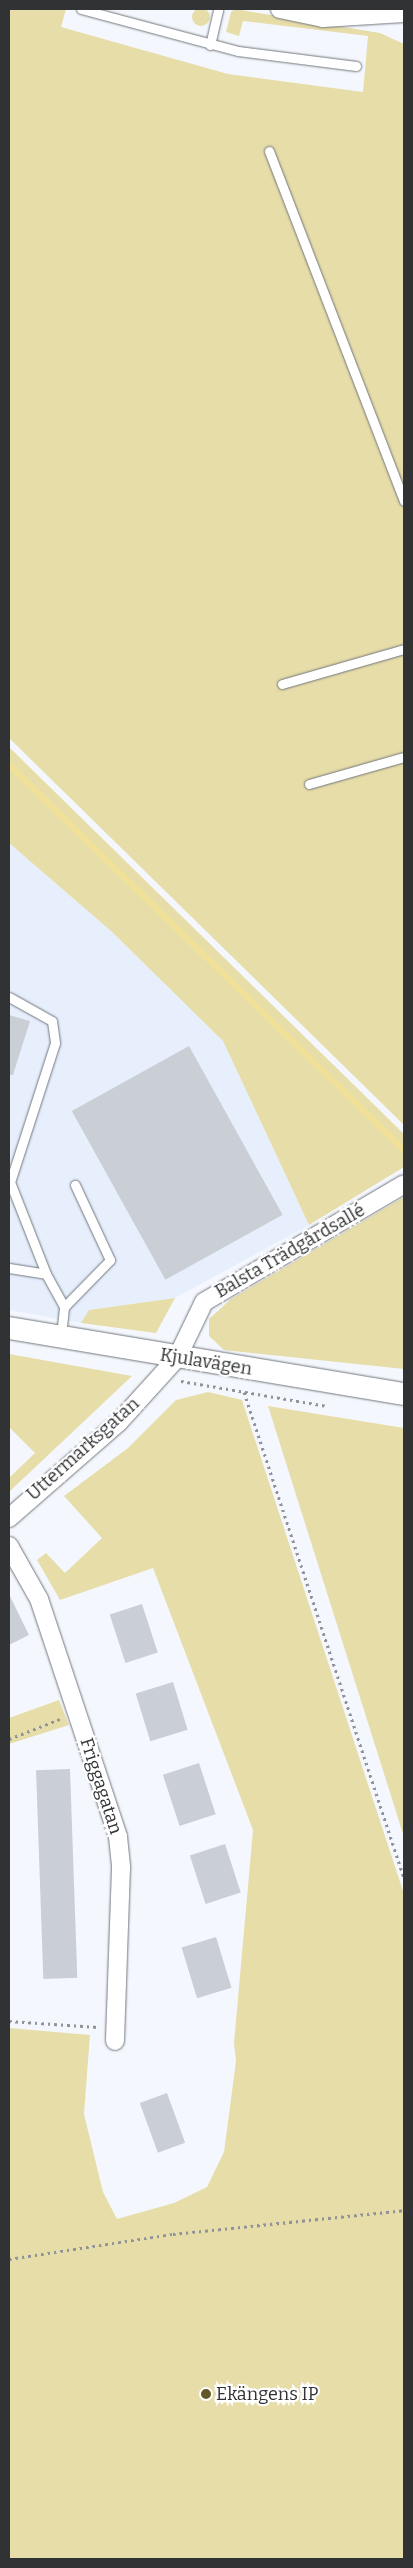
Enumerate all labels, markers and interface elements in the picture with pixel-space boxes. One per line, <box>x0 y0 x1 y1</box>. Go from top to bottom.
street label: Balsta Trädgårdsallé <box>211 1199 369 1303</box>
street label: Kjulavägen <box>158 1344 254 1380</box>
street label: Uttermarksgatan <box>22 1393 144 1505</box>
street label: Friggagatan <box>75 1735 127 1837</box>
place label: Ekängens IP <box>216 2383 318 2405</box>
marker: Ekängens IP <box>200 2388 212 2400</box>

